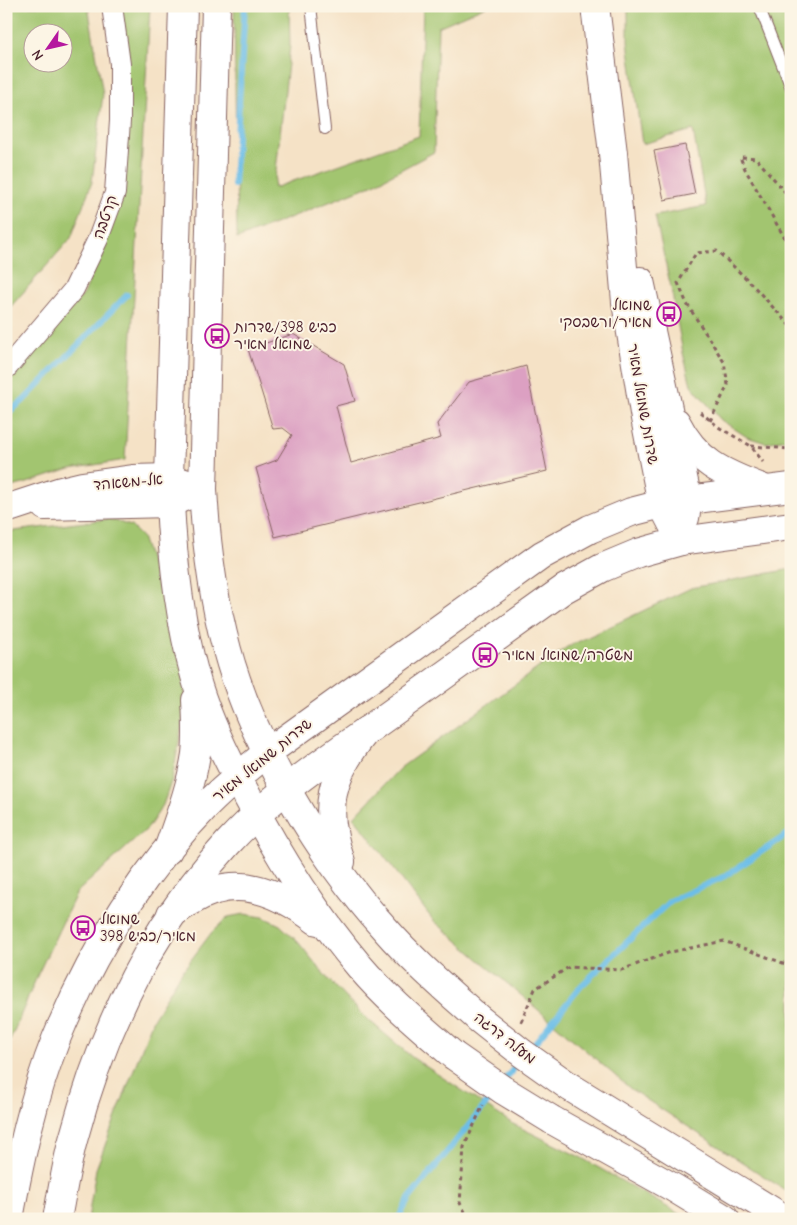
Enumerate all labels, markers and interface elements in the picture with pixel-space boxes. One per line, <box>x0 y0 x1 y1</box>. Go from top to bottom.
north arrow <box>22 22 72 72</box>
text: N <box>28 46 47 64</box>
street label: קרטבה <box>89 193 122 242</box>
place label: שמואל מאיר/ורשבסקי <box>559 296 652 331</box>
bus stop icon: שמואל מאיר/ורשבסקי <box>656 301 682 327</box>
place label: כביש 398/שדרות שמואל מאיר <box>233 318 337 353</box>
bus stop icon: כביש 398/שדרות שמואל מאיר <box>204 323 230 349</box>
street label: שדרות שמואל מאיר <box>623 342 663 466</box>
street label: אל-משאהד <box>92 470 164 494</box>
bus stop icon: משטרה/שמואל מאיר <box>472 642 498 668</box>
place label: משטרה/שמואל מאיר <box>502 646 633 664</box>
street label: שדרות שמואל מאיר <box>209 714 315 806</box>
place label: שמואל מאיר/כביש 398 <box>100 910 196 945</box>
bus stop icon: שמואל מאיר/כביש 398 <box>70 915 96 941</box>
street label: מעלה דרגה <box>470 1008 540 1068</box>

